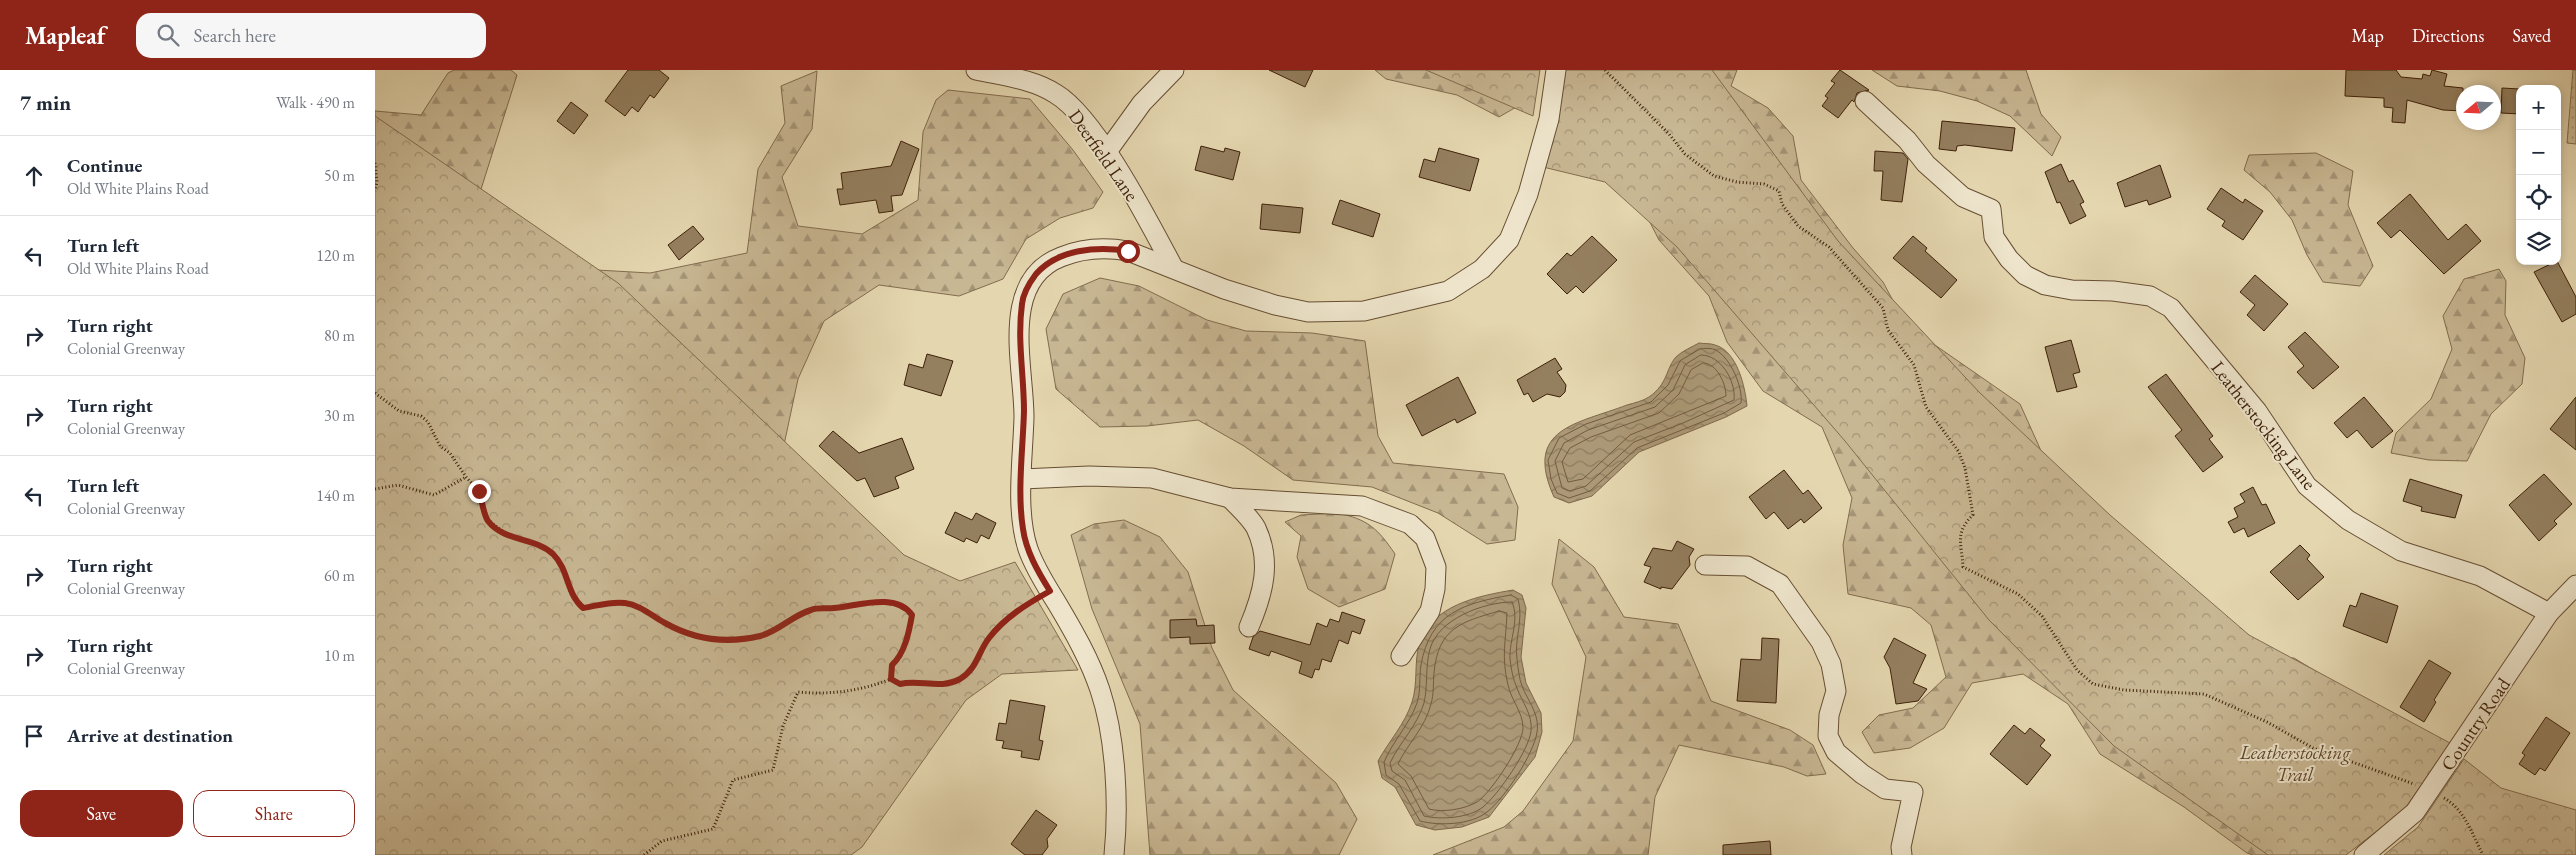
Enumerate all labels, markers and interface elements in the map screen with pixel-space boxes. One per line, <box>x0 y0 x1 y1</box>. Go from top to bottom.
search box <box>136 13 486 58</box>
text: Mapleaf <box>25 20 106 51</box>
icon: search <box>154 21 182 49</box>
text: Search here <box>194 23 276 48</box>
text: Map <box>2352 24 2384 47</box>
text: Directions <box>2412 24 2484 47</box>
text: Saved <box>2512 24 2551 47</box>
north arrow <box>2456 85 2501 130</box>
map controls <box>2516 85 2561 265</box>
button: + <box>2516 85 2561 130</box>
text: 7 min <box>20 89 71 116</box>
text: Walk · 490 m <box>276 92 355 113</box>
street label: Deerfield Lane <box>1063 104 1144 206</box>
button: − <box>2516 130 2561 175</box>
text: Continue <box>67 153 142 178</box>
icon: ahead <box>20 162 48 190</box>
text: 50 m <box>324 165 355 186</box>
button: locate <box>2516 175 2561 220</box>
text: Old White Plains Road <box>67 178 209 199</box>
button: layers <box>2516 220 2561 265</box>
text: Turn left <box>67 233 139 258</box>
route start <box>1117 240 1140 263</box>
icon: left <box>20 242 48 270</box>
text: 120 m <box>316 245 355 266</box>
text: Old White Plains Road <box>67 258 209 279</box>
text: Turn right <box>67 313 153 338</box>
icon: right <box>20 322 48 350</box>
text: 80 m <box>324 325 355 346</box>
text: Colonial Greenway <box>67 338 185 359</box>
street label: Leatherstocking Lane <box>2206 356 2322 495</box>
text: Turn right <box>67 393 153 418</box>
icon: right <box>20 402 48 430</box>
text: 30 m <box>324 405 355 426</box>
text: Colonial Greenway <box>67 418 185 439</box>
text: Turn left <box>67 473 139 498</box>
route end <box>468 480 491 503</box>
icon: left <box>20 482 48 510</box>
text: 140 m <box>316 485 355 506</box>
text: Colonial Greenway <box>67 498 185 519</box>
text: Turn right <box>67 553 153 578</box>
icon: right <box>20 562 48 590</box>
text: 60 m <box>324 565 355 586</box>
text: Colonial Greenway <box>67 578 185 599</box>
text: Turn right <box>67 633 153 658</box>
icon: right <box>20 642 48 670</box>
text: 10 m <box>324 645 355 666</box>
text: Colonial Greenway <box>67 658 185 679</box>
street label: Country Road <box>2435 673 2516 776</box>
icon: arrive <box>20 722 48 750</box>
text: Arrive at destination <box>67 723 233 748</box>
park label: Leatherstocking Trail <box>2239 740 2351 787</box>
button: Save <box>20 790 183 837</box>
button: Share <box>193 790 355 837</box>

